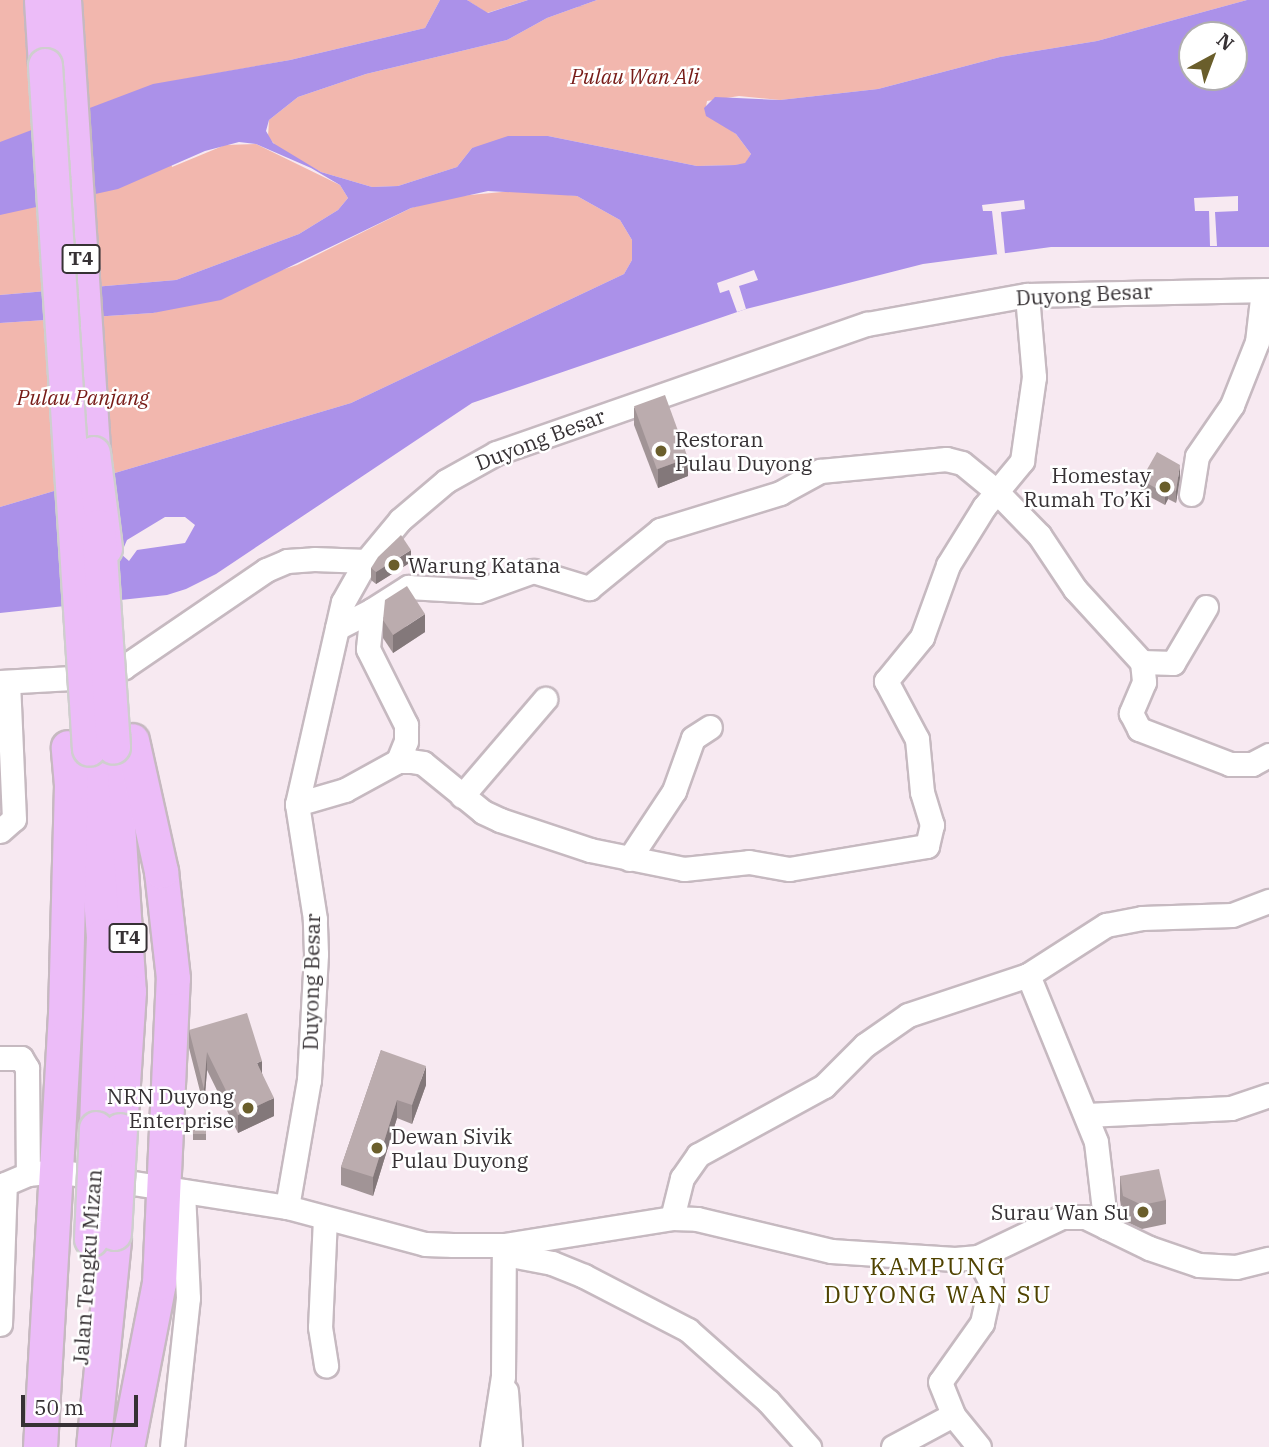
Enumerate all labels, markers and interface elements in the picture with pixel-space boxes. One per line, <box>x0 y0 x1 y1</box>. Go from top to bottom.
north arrow <box>1178 21 1248 91</box>
text: N <box>1212 28 1239 56</box>
park label: Pulau Wan Ali <box>570 63 700 89</box>
road number: T4 <box>60 244 102 274</box>
street label: Duyong Besar <box>1015 278 1153 310</box>
park label: Pulau Panjang <box>17 384 149 410</box>
street label: Duyong Besar <box>472 403 608 475</box>
place label: Restoran Pulau Duyong <box>675 426 812 476</box>
marker: Restoran Pulau Duyong <box>653 443 669 459</box>
place label: Homestay Rumah To’Ki <box>1023 462 1151 512</box>
marker: Homestay Rumah To’Ki <box>1157 479 1173 495</box>
place label: Warung Katana <box>408 552 561 578</box>
marker: Warung Katana <box>386 557 402 573</box>
street label: Duyong Besar <box>297 913 325 1051</box>
road number: T4 <box>107 922 149 954</box>
place label: NRN Duyong Enterprise <box>107 1083 234 1133</box>
marker: NRN Duyong Enterprise <box>240 1100 256 1116</box>
place label: Dewan Sivik Pulau Duyong <box>391 1123 528 1173</box>
marker: Dewan Sivik Pulau Duyong <box>369 1140 385 1156</box>
street label: Jalan Tengku Mizan <box>68 1168 106 1366</box>
place label: Surau Wan Su <box>991 1199 1129 1225</box>
marker: Surau Wan Su <box>1135 1204 1151 1220</box>
district label: KAMPUNG DUYONG WAN SU <box>825 1253 1051 1309</box>
scale bar <box>24 1380 142 1424</box>
text: 50 m <box>34 1393 84 1421</box>

